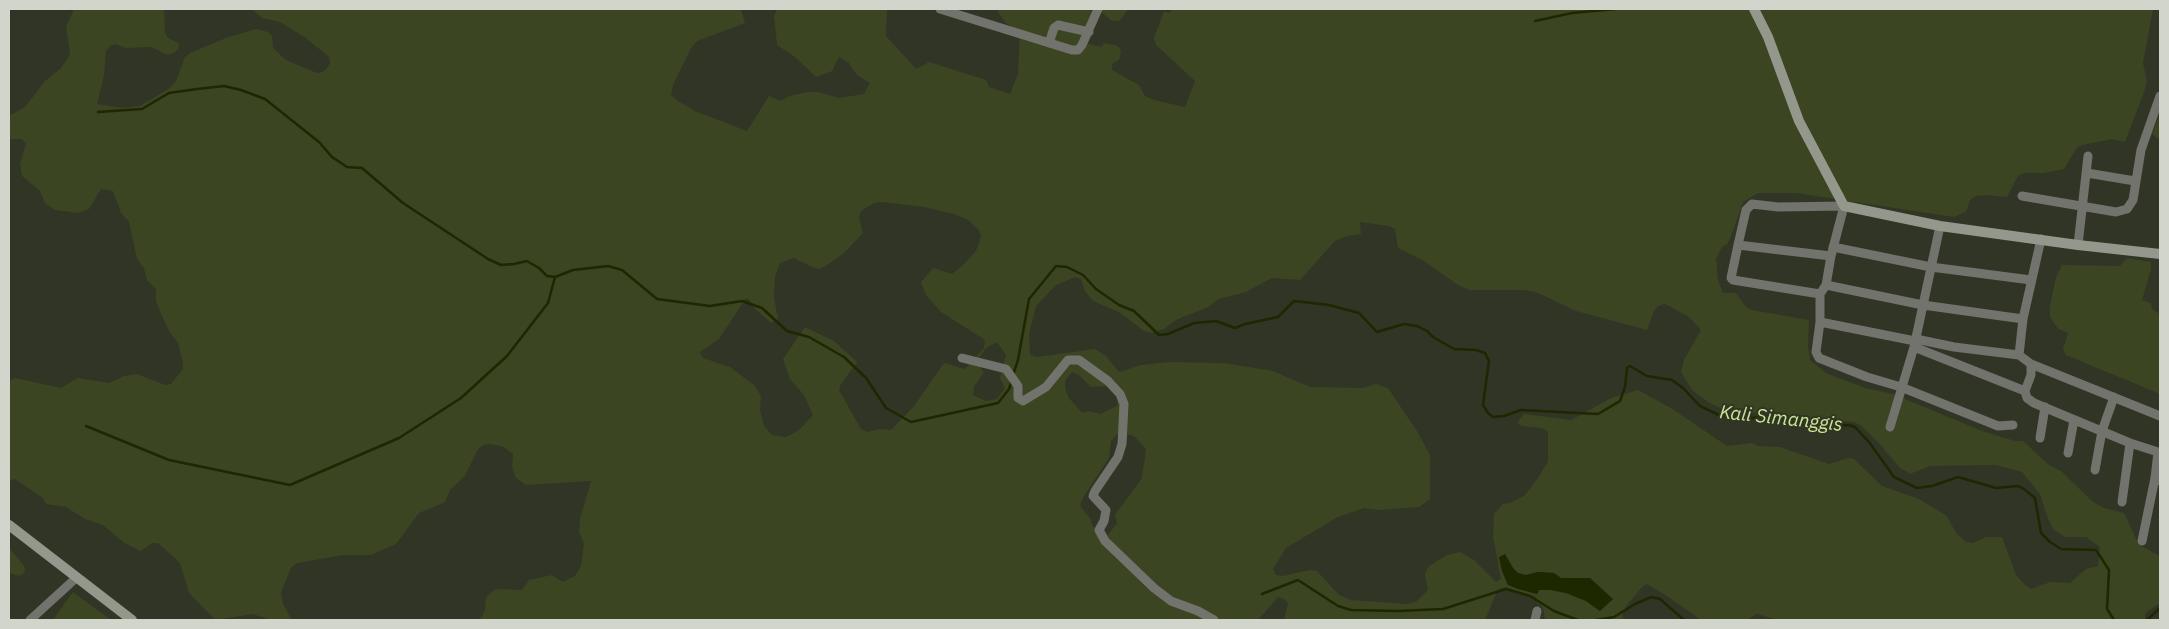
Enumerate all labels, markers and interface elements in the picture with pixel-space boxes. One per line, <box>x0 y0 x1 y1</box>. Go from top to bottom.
water label: Kali Simanggis <box>1718 401 1844 437</box>

